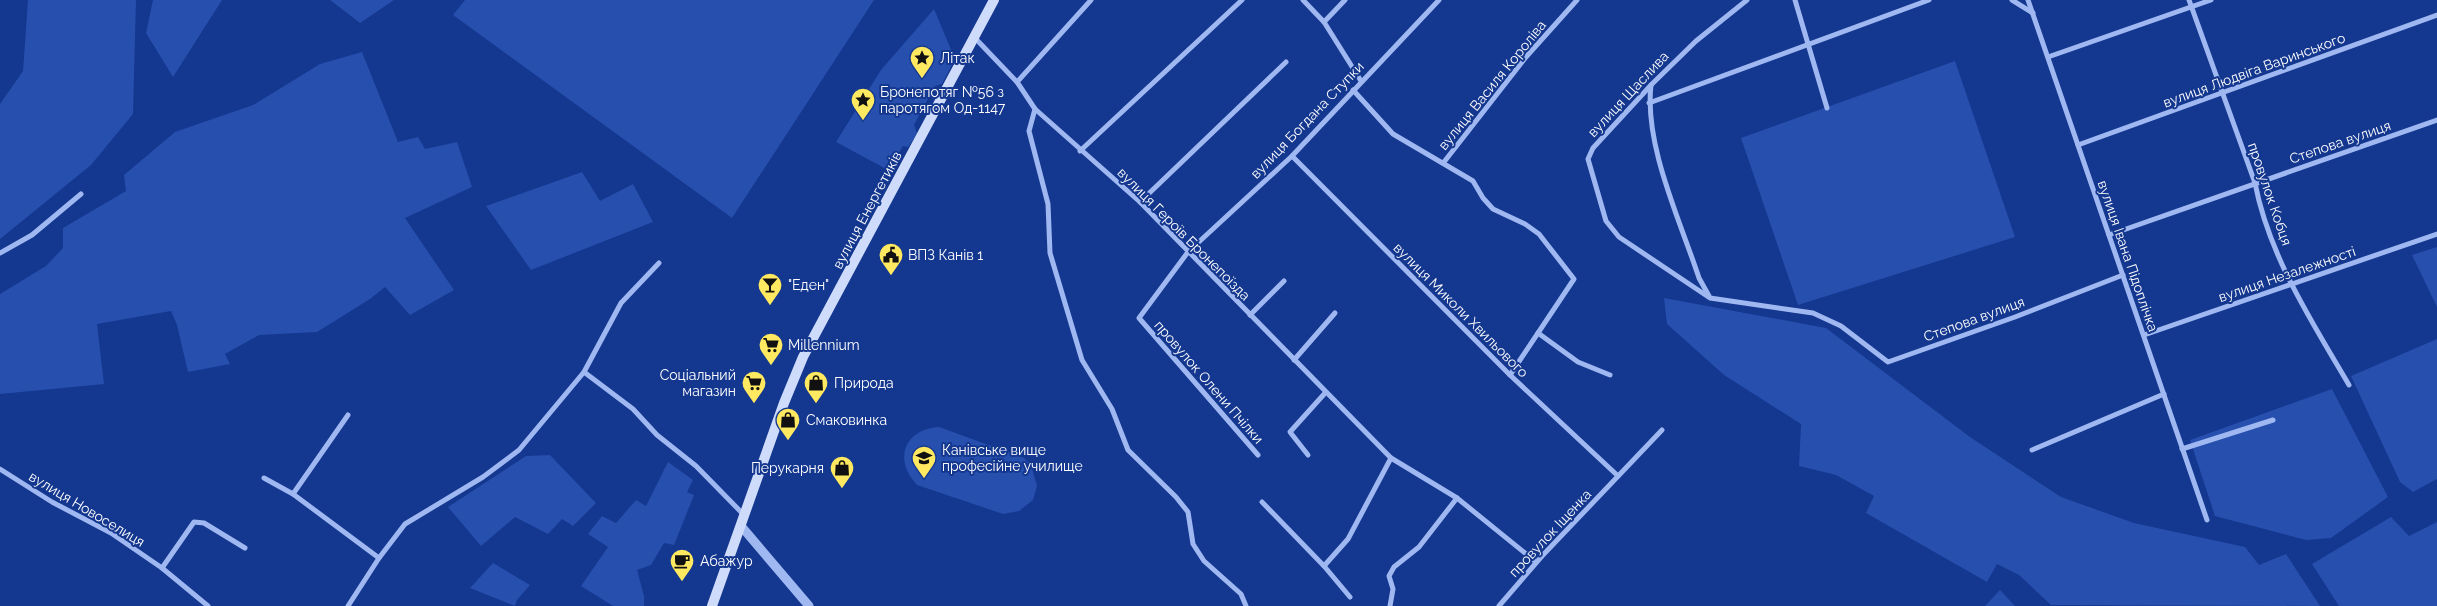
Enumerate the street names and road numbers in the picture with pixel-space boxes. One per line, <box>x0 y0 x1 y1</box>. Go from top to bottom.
street label: вулиця Василя Короліва <box>1435 17 1549 153</box>
street label: вулиця Людвіга Варинського <box>2161 30 2347 110</box>
street label: вулиця Щаслива <box>1584 48 1672 140</box>
street label: вулиця Богдана Ступки <box>1247 58 1367 182</box>
street label: Степова вулиця <box>2287 117 2393 167</box>
street label: провулок Кобця <box>2245 140 2295 248</box>
street label: вулиця Енергетиків <box>829 149 905 271</box>
street label: вулиця Героїв Бронепоїзда <box>1114 164 1254 304</box>
street label: вулиця Івана Підоплічка <box>2095 178 2161 334</box>
street label: вулиця Миколи Хвильового <box>1390 239 1532 381</box>
street label: вулиця Незалежності <box>2216 243 2358 305</box>
street label: Степова вулиця <box>1921 293 2027 345</box>
street label: провулок Олени Пчілки <box>1151 317 1267 447</box>
street label: вулиця Новоселиця <box>26 468 148 550</box>
street label: провулок Іщенка <box>1505 486 1595 580</box>

